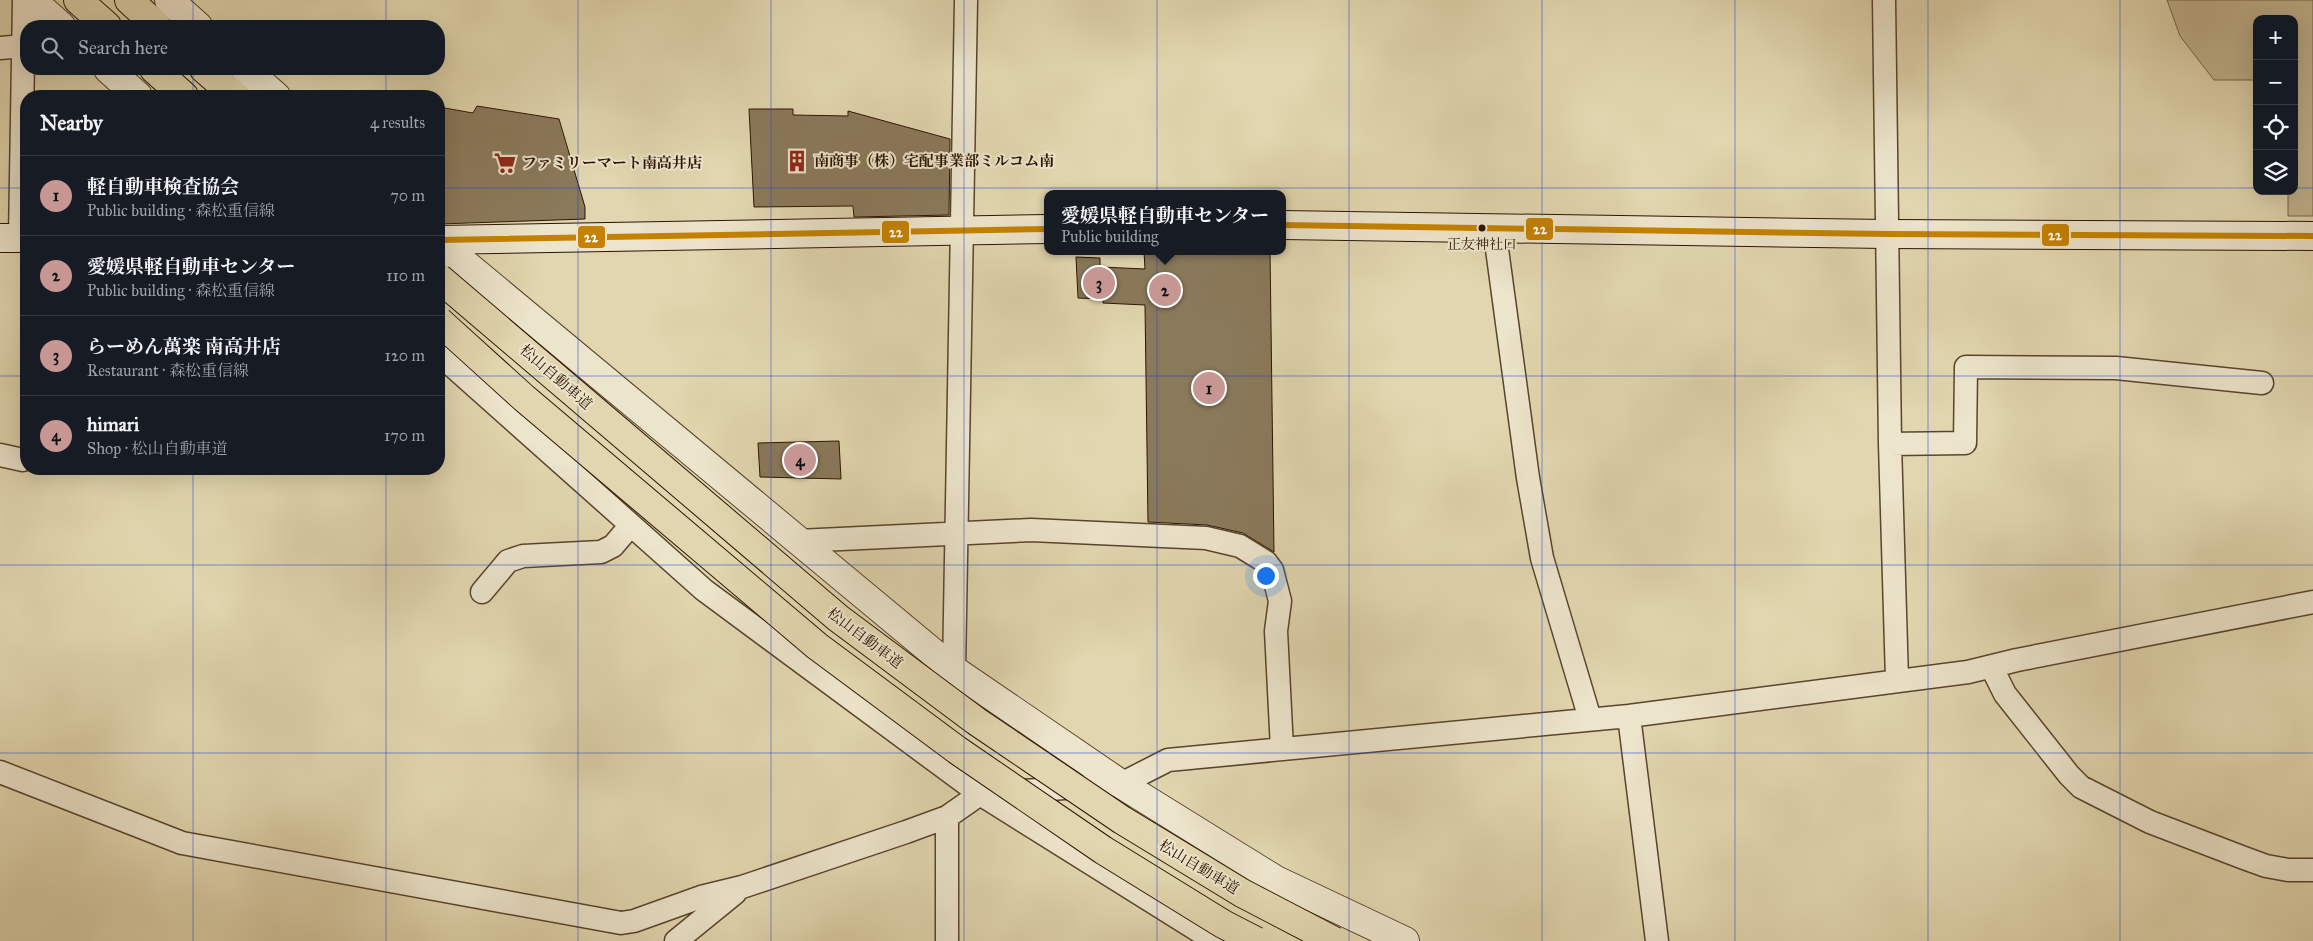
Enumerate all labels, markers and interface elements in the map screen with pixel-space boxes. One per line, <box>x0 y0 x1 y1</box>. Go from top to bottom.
map controls <box>2253 15 2298 195</box>
button: + <box>2253 15 2298 60</box>
search box <box>20 20 445 75</box>
icon: search <box>38 34 66 62</box>
text: Search here <box>78 36 168 59</box>
button: − <box>2253 60 2298 105</box>
button: locate <box>2253 105 2298 150</box>
text: Nearby <box>40 110 103 136</box>
text: 4 results <box>370 113 425 132</box>
building icon: 南商事（株）宅配事業部ミルコム南 <box>784 148 810 174</box>
supermarket icon: ファミリーマート南高井店 <box>492 150 518 176</box>
button: layers <box>2253 150 2298 195</box>
place label: 南商事（株）宅配事業部ミルコム南 <box>814 152 1054 170</box>
place label: ファミリーマート南高井店 <box>522 154 702 172</box>
text: 軽自動車検査協会 <box>87 175 239 198</box>
text: 1 <box>53 186 59 205</box>
text: 70 m <box>390 186 425 205</box>
popup <box>1044 190 1286 255</box>
text: Public building · 森松重信線 <box>87 201 275 220</box>
text: 愛媛県軽自動車センター <box>1061 204 1269 227</box>
line badge: 22 <box>1525 217 1554 241</box>
line badge: 22 <box>881 220 910 244</box>
text: 22 <box>1533 221 1548 238</box>
marker: 正友神社口 <box>1477 223 1487 233</box>
line badge: 22 <box>2041 223 2070 247</box>
text: 22 <box>889 224 904 241</box>
line badge: 22 <box>577 225 606 249</box>
text: Public building <box>1061 227 1159 246</box>
text: 22 <box>2048 227 2063 244</box>
text: 22 <box>584 229 599 246</box>
place label: 正友神社口 <box>1447 236 1517 253</box>
text: 愛媛県軽自動車センター <box>87 255 295 278</box>
pin: 3 <box>1083 264 1115 302</box>
text: 2 <box>52 266 60 285</box>
text: 110 m <box>386 266 425 285</box>
pin: 2 <box>1149 271 1181 309</box>
text: Public building · 森松重信線 <box>87 281 275 300</box>
text: らーめん萬楽 南高井店 <box>87 335 281 358</box>
street label: 松山自動車道 <box>516 341 596 413</box>
text: 3 <box>53 346 59 365</box>
text: 120 m <box>385 346 425 365</box>
text: Restaurant · 森松重信線 <box>87 361 249 380</box>
pin: 1 <box>1193 369 1225 407</box>
text: himari <box>87 413 139 436</box>
text: 4 <box>52 426 60 445</box>
text: 170 m <box>384 426 425 445</box>
text: Shop · 松山自動車道 <box>87 439 228 458</box>
pin: 4 <box>784 441 816 479</box>
your location <box>1253 563 1279 589</box>
street label: 松山自動車道 <box>824 604 906 672</box>
street label: 松山自動車道 <box>1156 836 1242 898</box>

